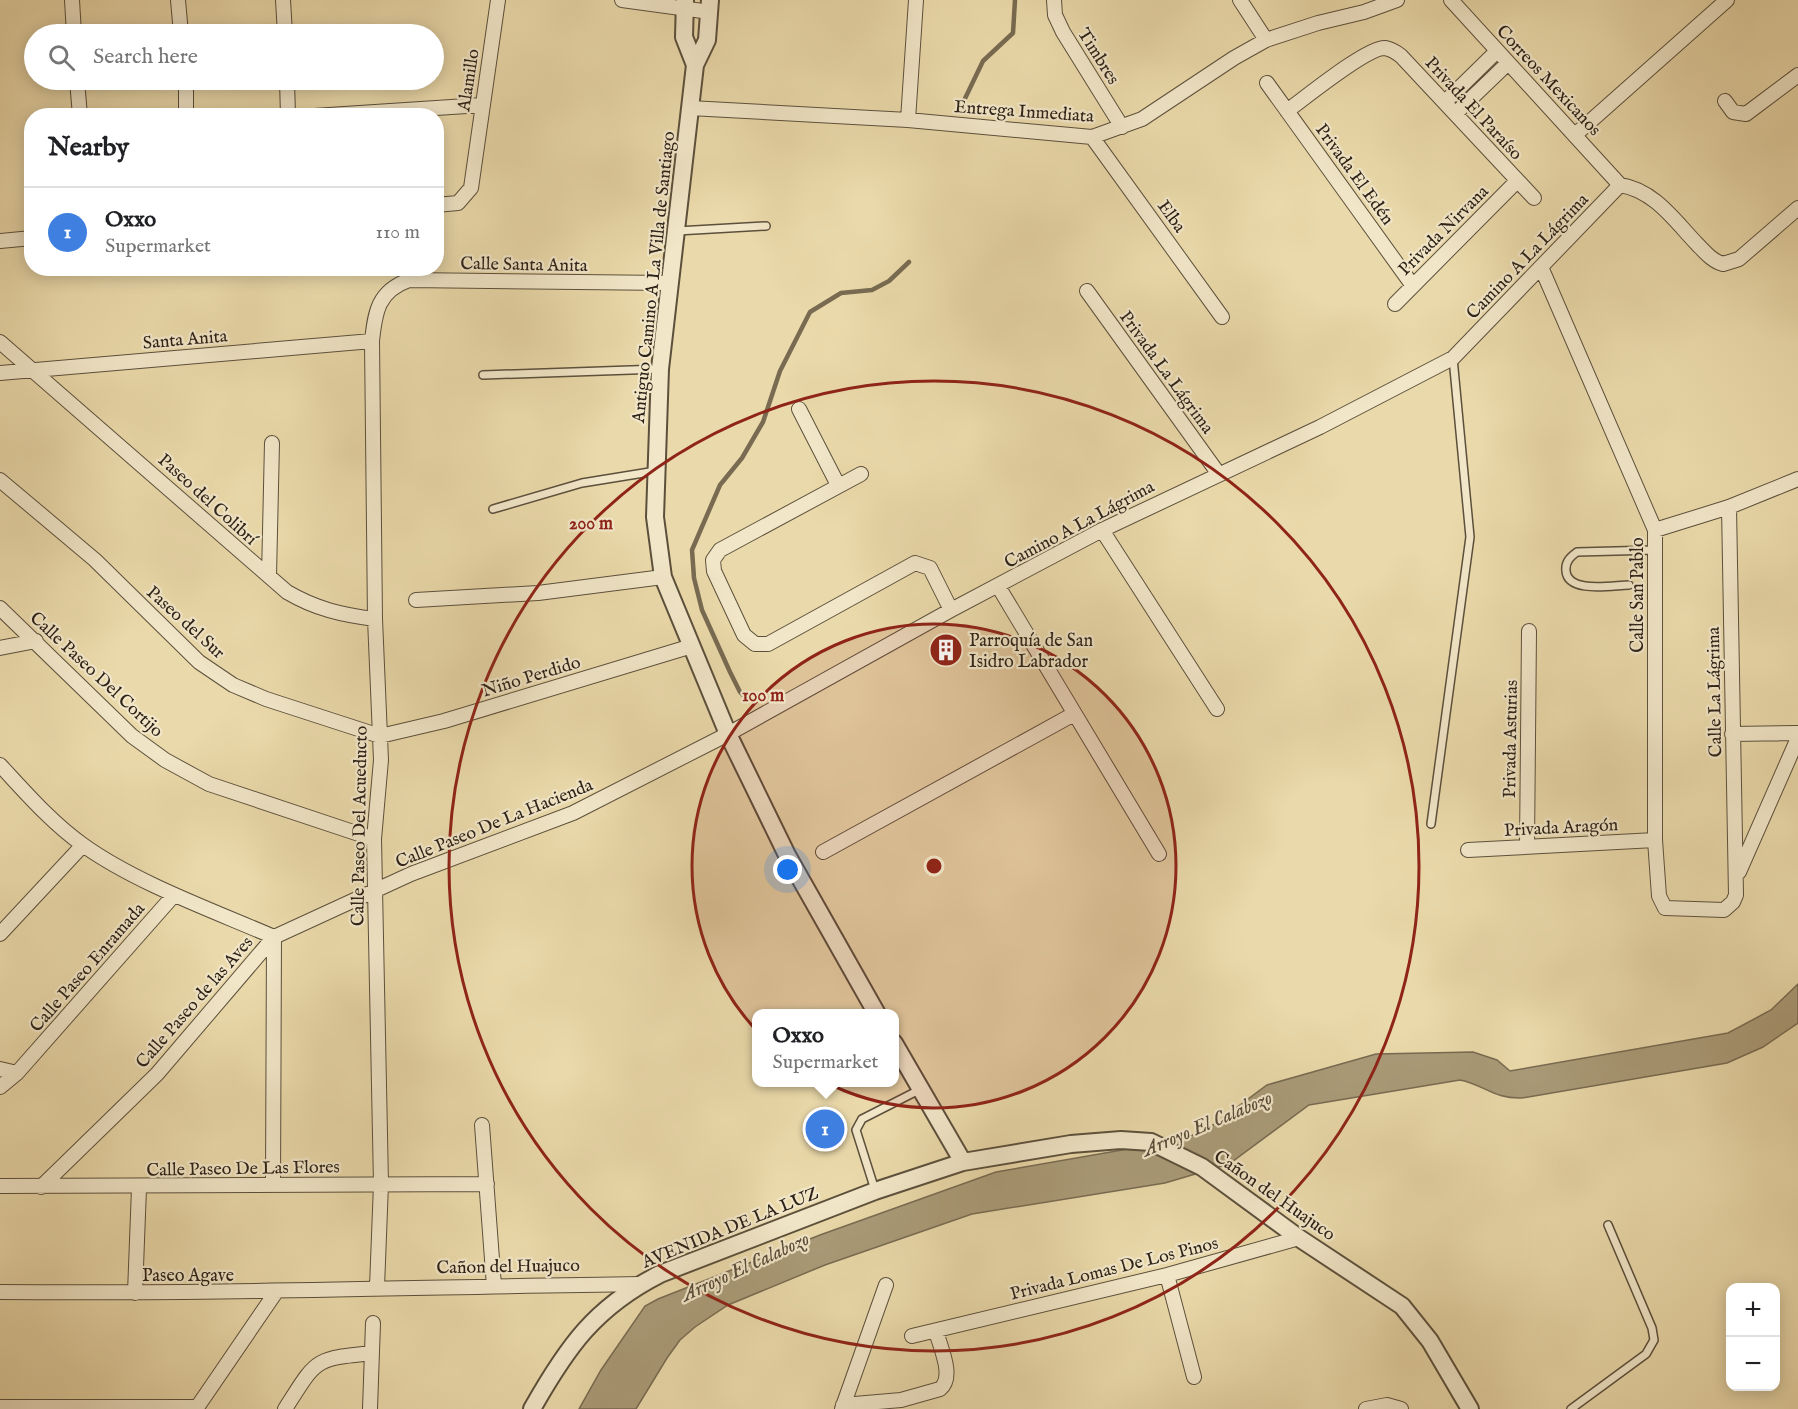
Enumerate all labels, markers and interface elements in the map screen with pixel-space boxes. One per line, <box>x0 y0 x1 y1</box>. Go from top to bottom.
street label: Correos Mexicanos <box>1491 21 1605 141</box>
search box <box>24 24 444 90</box>
street label: Timbres <box>1071 24 1124 89</box>
icon: search <box>45 41 78 74</box>
text: Search here <box>93 43 198 71</box>
street label: Alamillo <box>453 47 486 114</box>
street label: Privada El Paraíso <box>1419 52 1527 166</box>
street label: Entrega Inmediata <box>953 96 1095 129</box>
street label: Privada El Edén <box>1309 120 1399 231</box>
street label: Antiguo Camino A La Villa de Santiago <box>628 130 681 425</box>
text: Nearby <box>48 131 129 164</box>
street label: Privada Nirvana <box>1394 181 1494 281</box>
street label: Camino A La Lágrima <box>1462 189 1594 325</box>
street label: Elba <box>1151 196 1190 238</box>
text: Oxxo <box>105 206 156 234</box>
text: 1 <box>64 220 71 245</box>
text: 110 m <box>376 220 420 245</box>
text: Supermarket <box>105 234 211 259</box>
street label: Calle Santa Anita <box>460 253 588 278</box>
street label: Privada La Lágrima <box>1113 307 1218 439</box>
street label: Santa Anita <box>142 325 229 356</box>
street label: Paseo del Colibrí <box>152 449 262 552</box>
street label: Camino A La Lágrima <box>1001 476 1159 575</box>
text: 200 m <box>569 513 613 536</box>
street label: Calle San Pablo <box>1627 537 1650 653</box>
street label: Paseo del Sur <box>141 582 229 665</box>
street label: Calle Paseo Del Cortijo <box>24 607 168 743</box>
street label: Calle La Lágrima <box>1703 626 1728 757</box>
place label: Parroquía de San Isidro Labrador <box>969 630 1094 674</box>
building icon: Parroquía de San Isidro Labrador <box>928 632 964 668</box>
street label: Niño Perdido <box>479 651 584 703</box>
street label: Privada Asturias <box>1499 680 1524 798</box>
text: 100 m <box>742 685 784 708</box>
street label: Calle Paseo Del Acueducto <box>347 725 374 926</box>
street label: Calle Paseo De La Hacienda <box>392 774 597 875</box>
street label: Privada Aragón <box>1503 814 1619 843</box>
your location <box>773 855 802 884</box>
centre of rings <box>924 856 944 876</box>
street label: Calle Paseo Enramada <box>26 898 151 1038</box>
street label: Calle Paseo de las Aves <box>131 932 259 1074</box>
popup <box>752 1009 899 1087</box>
text: Oxxo <box>773 1022 824 1050</box>
text: Supermarket <box>773 1050 878 1075</box>
water label: Arroyo El Calabozo <box>1137 1086 1276 1164</box>
pin: 1 <box>806 1106 844 1152</box>
street label: Cañon del Huajuco <box>1209 1146 1340 1247</box>
street label: Calle Paseo De Las Flores <box>146 1156 340 1183</box>
street label: AVENIDA DE LA LUZ <box>638 1182 823 1275</box>
water label: Arroyo El Calabozo <box>676 1227 814 1309</box>
street label: Privada Lomas De Los Pinos <box>1008 1232 1221 1306</box>
street label: Cañon del Huajuco <box>436 1255 580 1280</box>
street label: Paseo Agave <box>142 1265 234 1288</box>
map controls <box>1726 1283 1780 1391</box>
button: + <box>1726 1283 1780 1337</box>
button: − <box>1726 1337 1780 1391</box>

